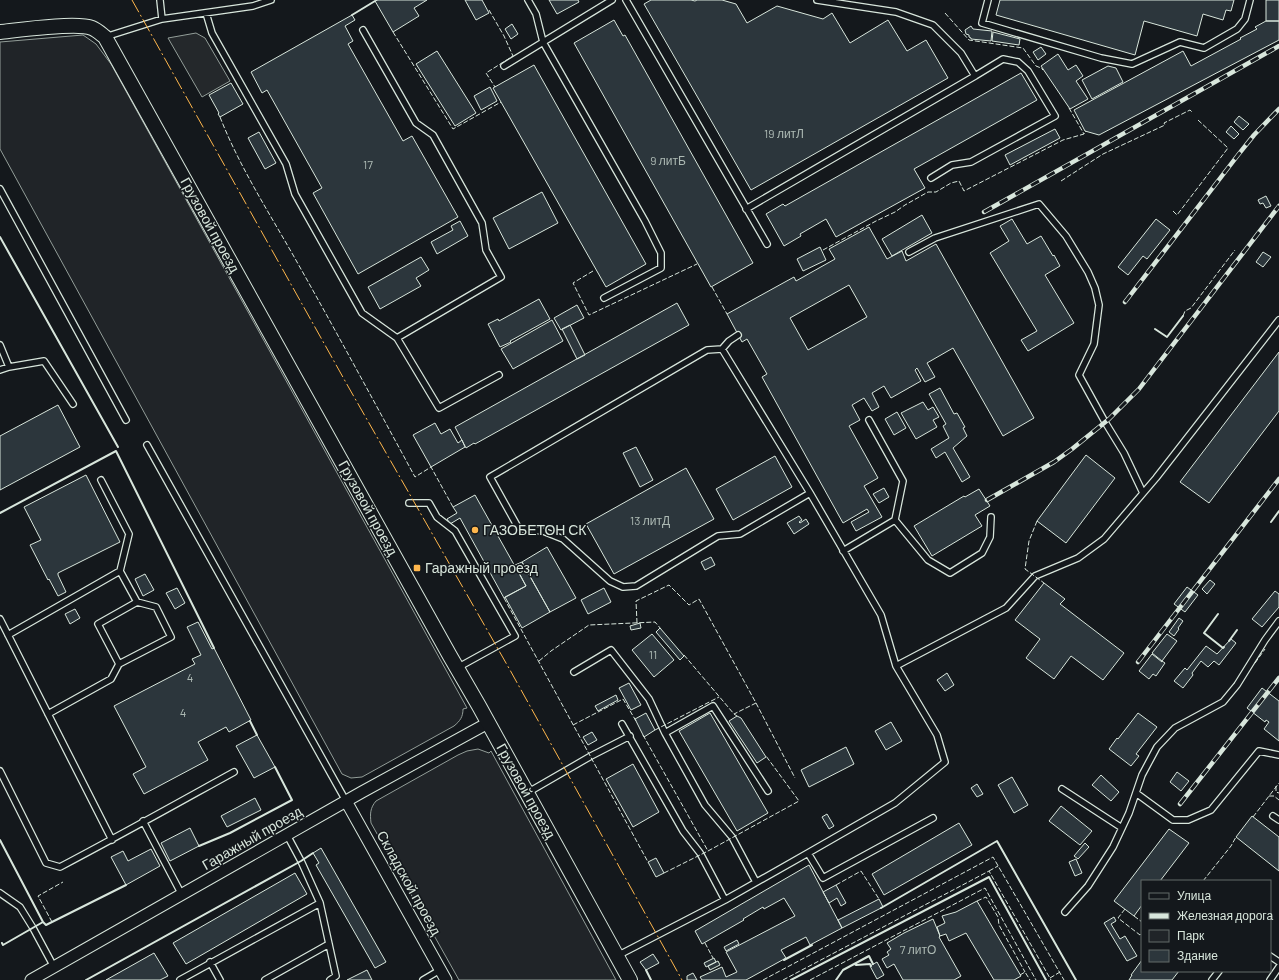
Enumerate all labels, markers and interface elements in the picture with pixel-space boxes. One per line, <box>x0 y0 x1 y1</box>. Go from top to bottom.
house number: 19 литЛ <box>764 126 804 140</box>
house number: 9 литБ <box>650 153 686 167</box>
house number: 17 <box>363 157 373 171</box>
street label: Грузовой проезд <box>177 174 244 275</box>
street label: Грузовой проезд <box>335 457 402 558</box>
house number: 13 литД <box>630 513 670 528</box>
place label: ГАЗОБЕТОН СК <box>483 521 587 538</box>
marker: ГАЗОБЕТОН СК <box>470 525 480 535</box>
place label: Гаражный проезд <box>425 559 538 576</box>
marker: Гаражный проезд <box>412 563 422 573</box>
house number: 11 <box>649 647 657 661</box>
house number: 4 <box>187 670 193 684</box>
house number: 4 <box>180 705 186 719</box>
street label: Грузовой проезд <box>493 740 560 841</box>
street label: Гаражный проезд <box>199 802 305 873</box>
street label: Складской проезд <box>374 827 445 938</box>
legend <box>1141 880 1271 972</box>
text: Улица <box>1177 888 1211 903</box>
text: Железная дорога <box>1177 908 1273 923</box>
text: Парк <box>1177 928 1205 943</box>
house number: 7 литО <box>900 942 936 956</box>
text: Здание <box>1177 948 1218 963</box>

